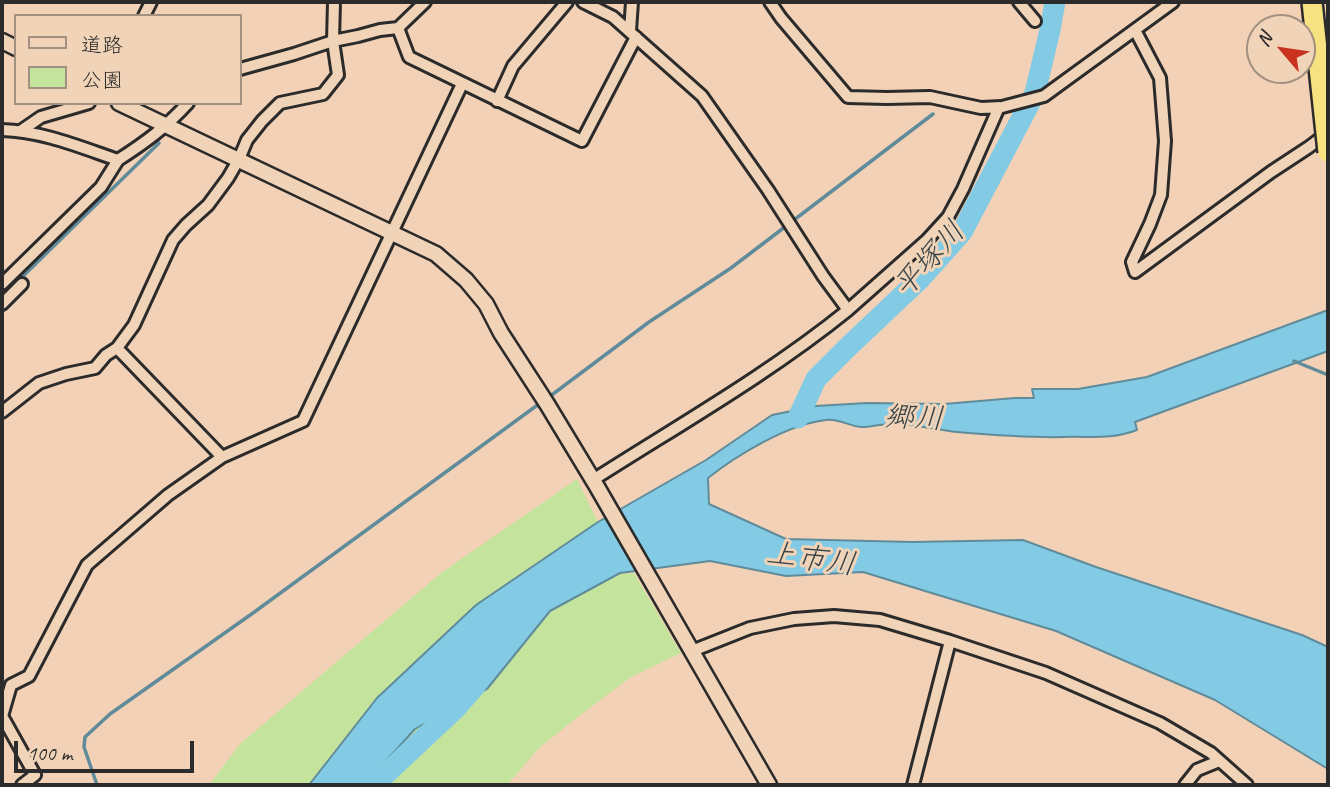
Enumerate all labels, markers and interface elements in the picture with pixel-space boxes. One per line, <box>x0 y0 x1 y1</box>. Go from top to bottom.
legend <box>14 14 242 105</box>
north arrow <box>1246 14 1316 84</box>
text: N <box>1251 29 1278 51</box>
text: 道路 <box>81 32 123 58</box>
text: 公園 <box>81 67 123 93</box>
water label: 平塚川 <box>887 215 973 305</box>
water label: 郷川 <box>883 399 945 439</box>
water label: 上市川 <box>764 536 858 584</box>
scale bar <box>18 728 198 772</box>
text: 100 m <box>27 740 72 766</box>

